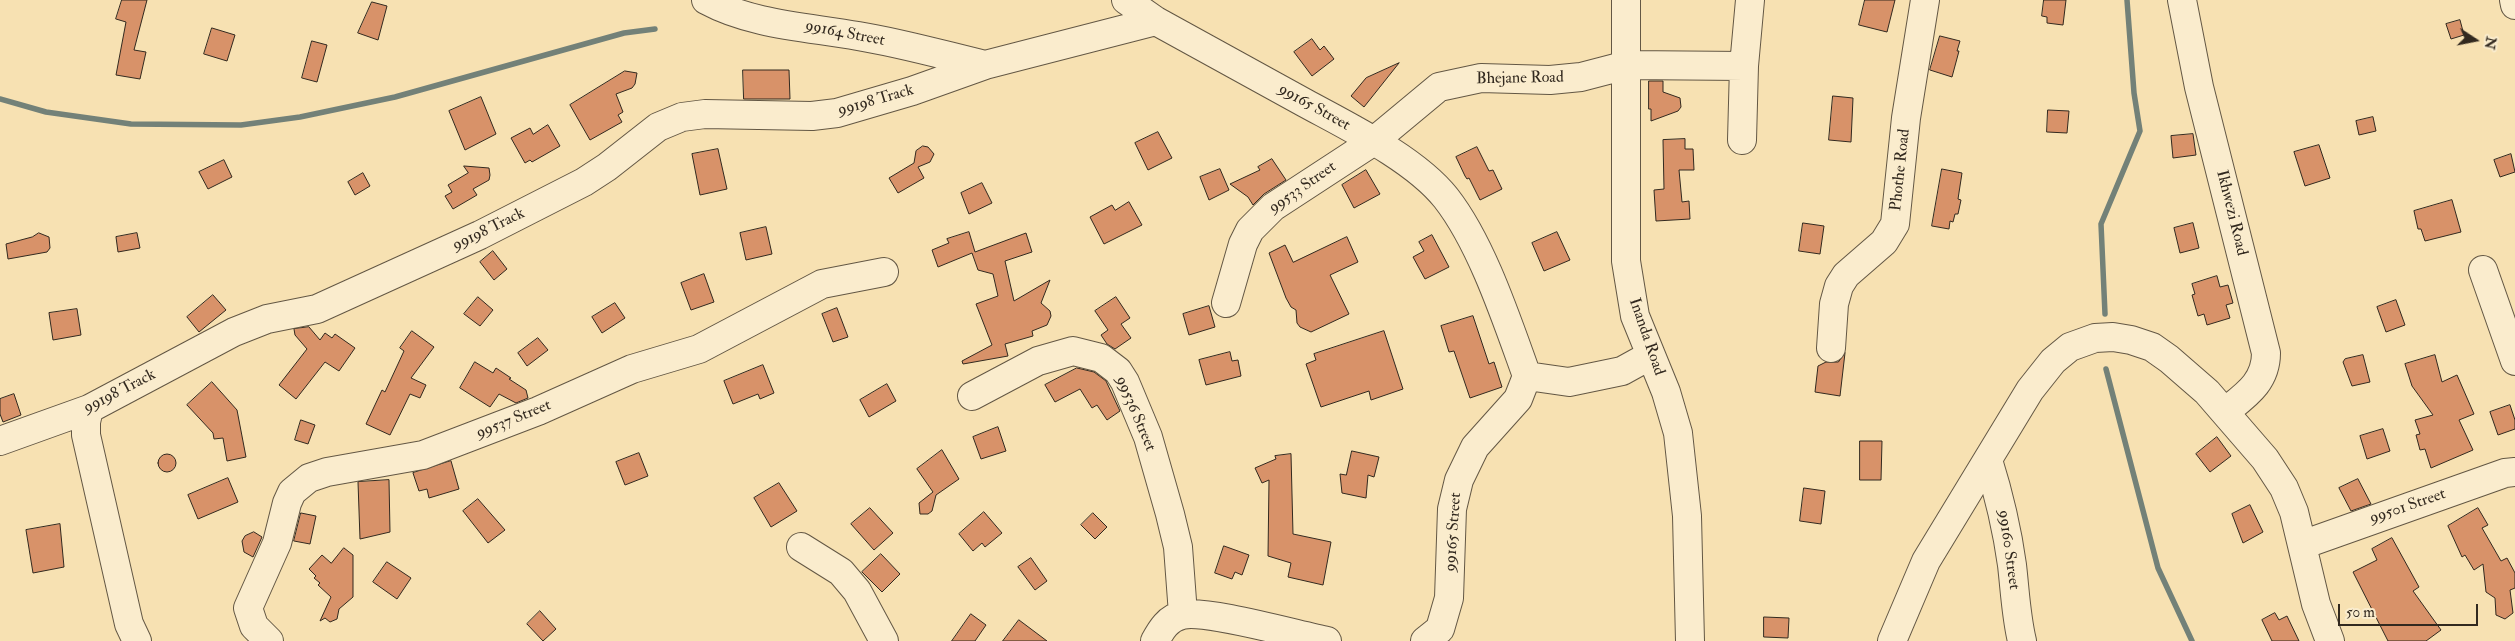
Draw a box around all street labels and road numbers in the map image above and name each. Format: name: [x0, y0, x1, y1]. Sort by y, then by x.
street label: 99164 Street: [804, 17, 886, 51]
street label: Bhejane Road: [1476, 69, 1564, 89]
street label: 99165 Street: [1275, 80, 1353, 136]
street label: 99198 Track: [836, 81, 916, 121]
street label: Phothe Road: [1887, 128, 1915, 212]
street label: 99533 Street: [1266, 158, 1340, 218]
street label: Ikhwezi Road: [2211, 168, 2251, 258]
street label: 99198 Track: [450, 204, 528, 256]
street label: Inanda Road: [1624, 296, 1668, 378]
street label: 99198 Track: [81, 366, 159, 418]
street label: 99536 Street: [1111, 374, 1159, 454]
street label: 99537 Street: [474, 396, 554, 444]
street label: 99501 Street: [2368, 485, 2448, 529]
street label: 99165 Street: [1442, 492, 1466, 572]
street label: 99160 Street: [1993, 509, 2023, 591]

